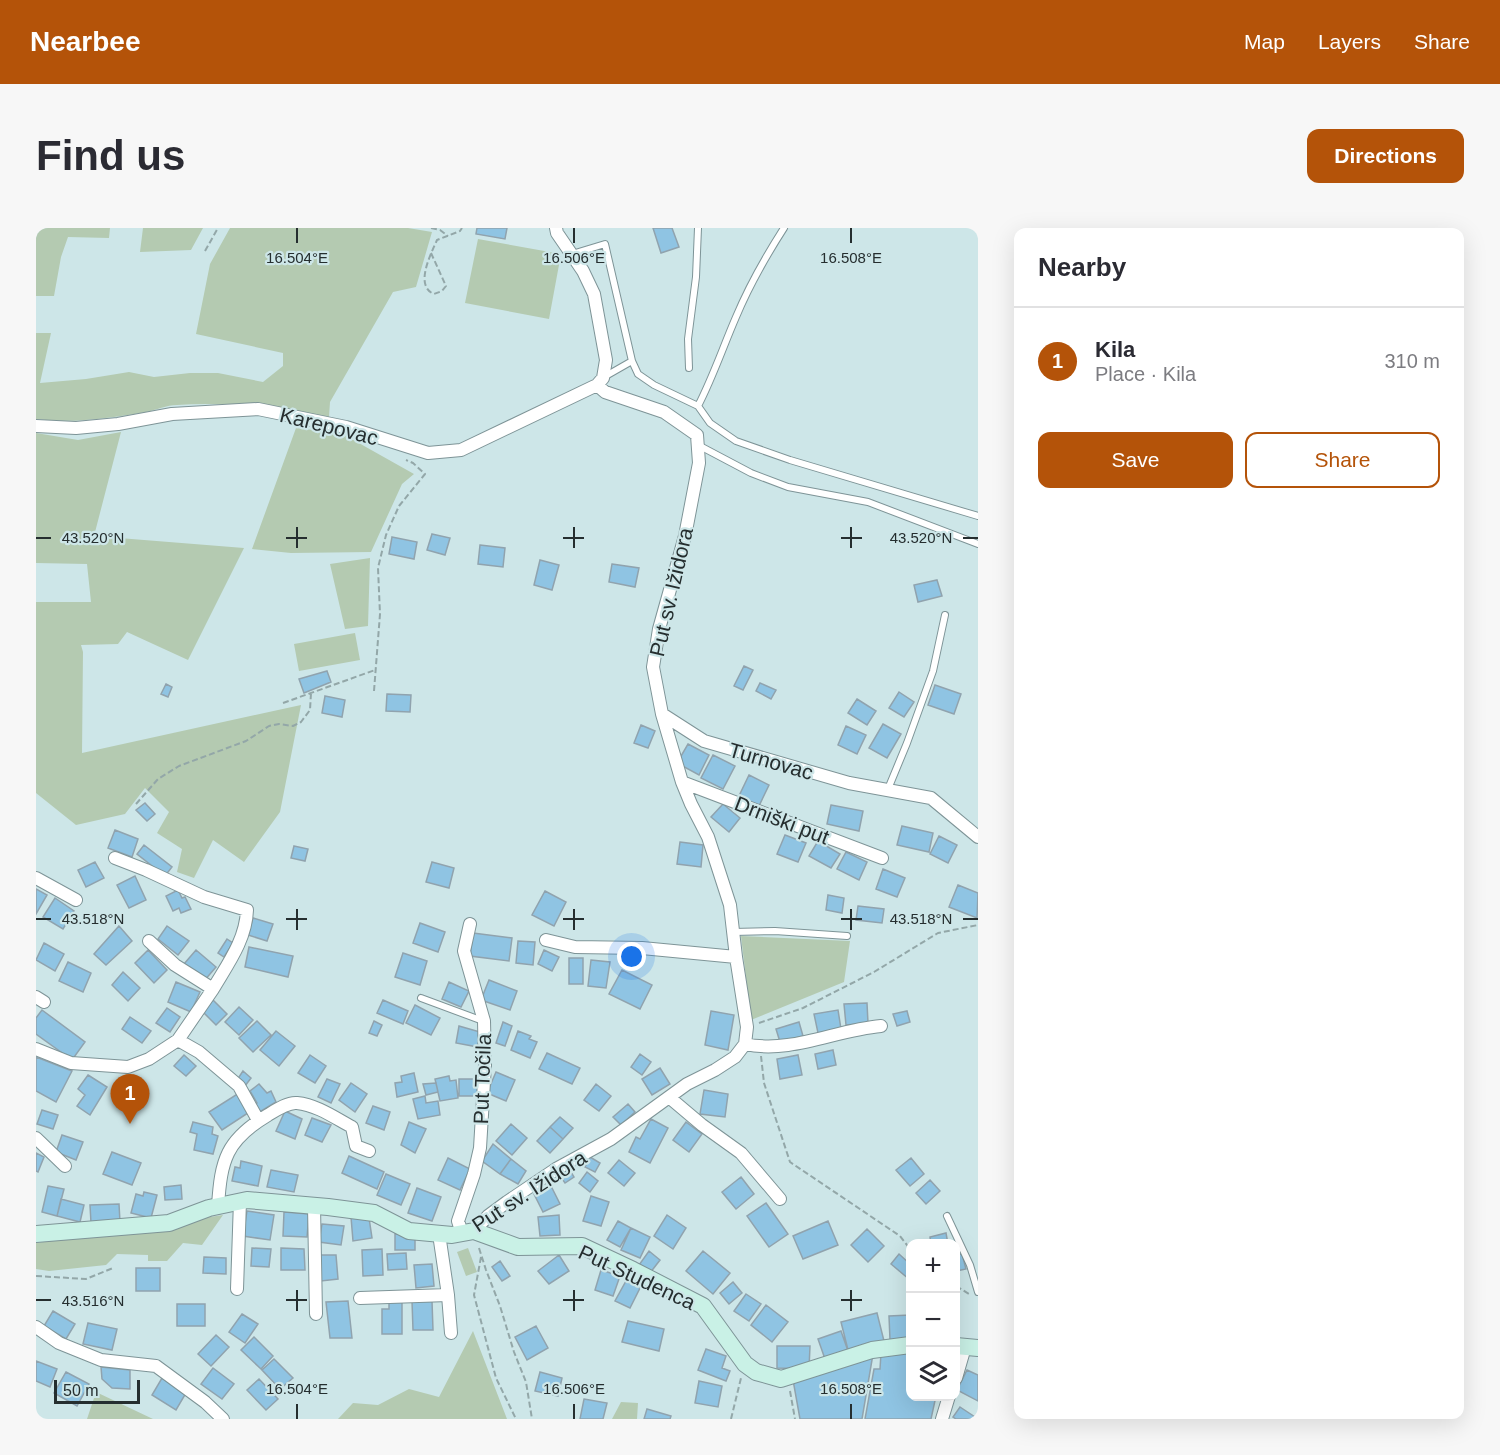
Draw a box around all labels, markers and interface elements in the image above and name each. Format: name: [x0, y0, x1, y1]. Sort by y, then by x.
text: Nearbee: [30, 26, 141, 57]
text: Map: [1244, 30, 1285, 53]
text: Layers: [1318, 30, 1381, 53]
text: Share: [1414, 30, 1470, 53]
button: Directions: [1307, 129, 1464, 183]
text: Find us: [36, 132, 185, 179]
text: 16.504°E: [266, 249, 328, 266]
text: 16.506°E: [543, 249, 605, 266]
text: 16.508°E: [820, 249, 882, 266]
text: Nearby: [1038, 252, 1126, 282]
text: Kila: [1095, 337, 1135, 362]
text: 1: [1052, 350, 1063, 372]
text: 310 m: [1384, 350, 1440, 372]
text: Place · Kila: [1095, 363, 1196, 385]
street label: Karepovac: [278, 403, 380, 449]
button: Save: [1038, 432, 1233, 488]
button: Share: [1245, 432, 1440, 488]
street label: Put sv. Ižidora: [645, 525, 697, 659]
text: 43.520°N: [62, 529, 124, 546]
text: 43.520°N: [890, 529, 952, 546]
street label: Turnovac: [726, 738, 816, 784]
street label: Drniški put: [732, 791, 833, 849]
text: 43.518°N: [62, 910, 124, 927]
text: 43.518°N: [890, 910, 952, 927]
your location: [617, 942, 646, 971]
street label: Put Točila: [469, 1033, 495, 1125]
pin: 1: [110, 1074, 149, 1124]
street label: Put sv. Ižidora: [468, 1145, 591, 1236]
map controls: [906, 1239, 960, 1401]
button: +: [906, 1239, 960, 1293]
street label: Put Studenca: [575, 1240, 699, 1314]
text: 43.516°N: [62, 1292, 124, 1309]
button: −: [906, 1293, 960, 1347]
button: layers: [906, 1347, 960, 1401]
scale bar: [54, 1377, 140, 1404]
text: 16.504°E: [266, 1380, 328, 1397]
text: 16.506°E: [543, 1380, 605, 1397]
text: 16.508°E: [820, 1380, 882, 1397]
text: 50 m: [63, 1382, 99, 1399]

